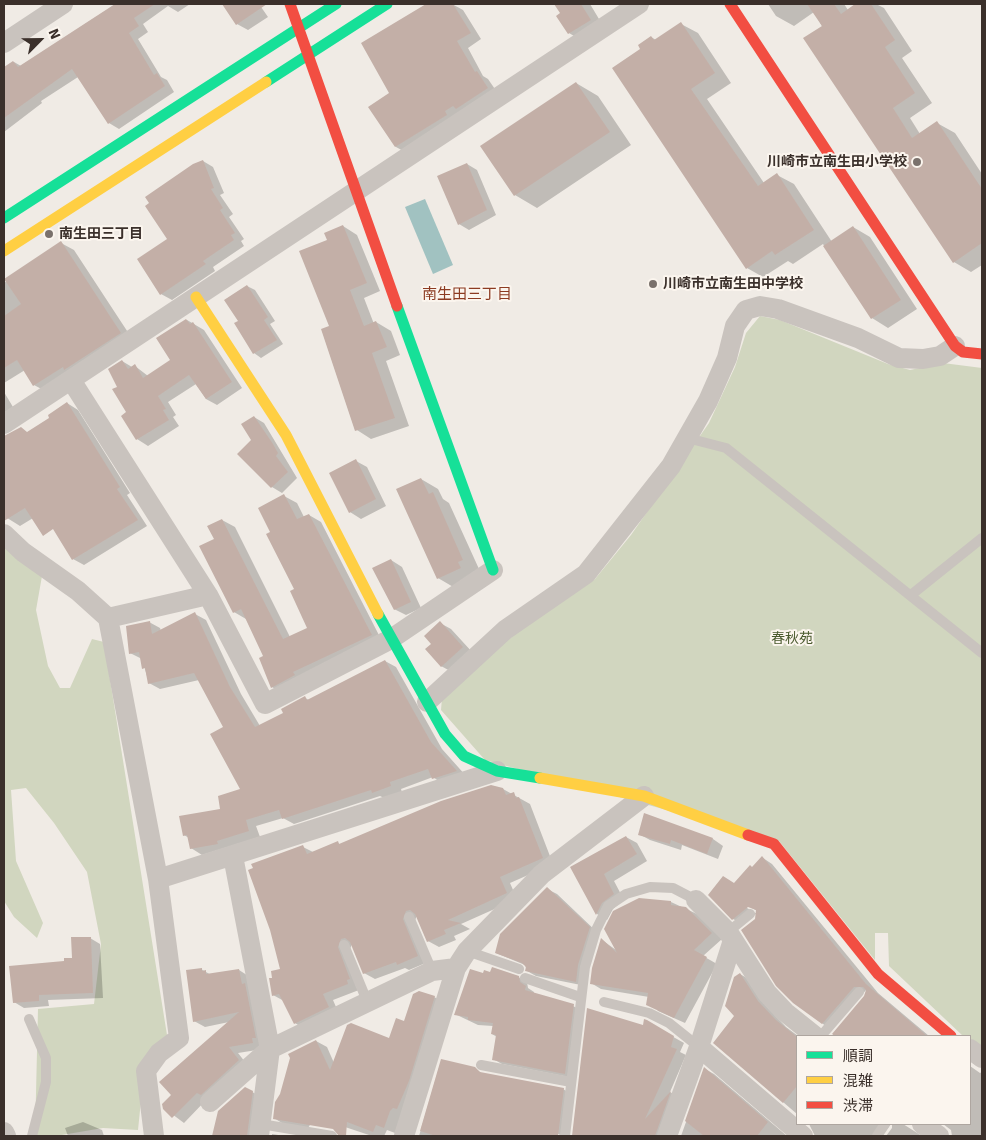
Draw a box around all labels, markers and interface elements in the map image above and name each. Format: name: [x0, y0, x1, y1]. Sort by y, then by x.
north arrow: [15, 15, 65, 65]
text: N: [45, 26, 64, 42]
place label: 川崎市立南生田小学校: [767, 154, 907, 170]
marker: 川崎市立南生田小学校: [911, 156, 923, 168]
place label: 南生田三丁目: [59, 226, 143, 242]
marker: 南生田三丁目: [43, 228, 55, 240]
place label: 川崎市立南生田中学校: [663, 276, 803, 292]
marker: 川崎市立南生田中学校: [647, 278, 659, 290]
district label: 南生田三丁目: [422, 286, 512, 304]
park label: 春秋苑: [771, 631, 813, 647]
legend: [796, 1035, 971, 1125]
text: 順調: [843, 1047, 873, 1065]
text: 混雑: [843, 1072, 873, 1090]
text: 渋滞: [843, 1097, 873, 1115]

